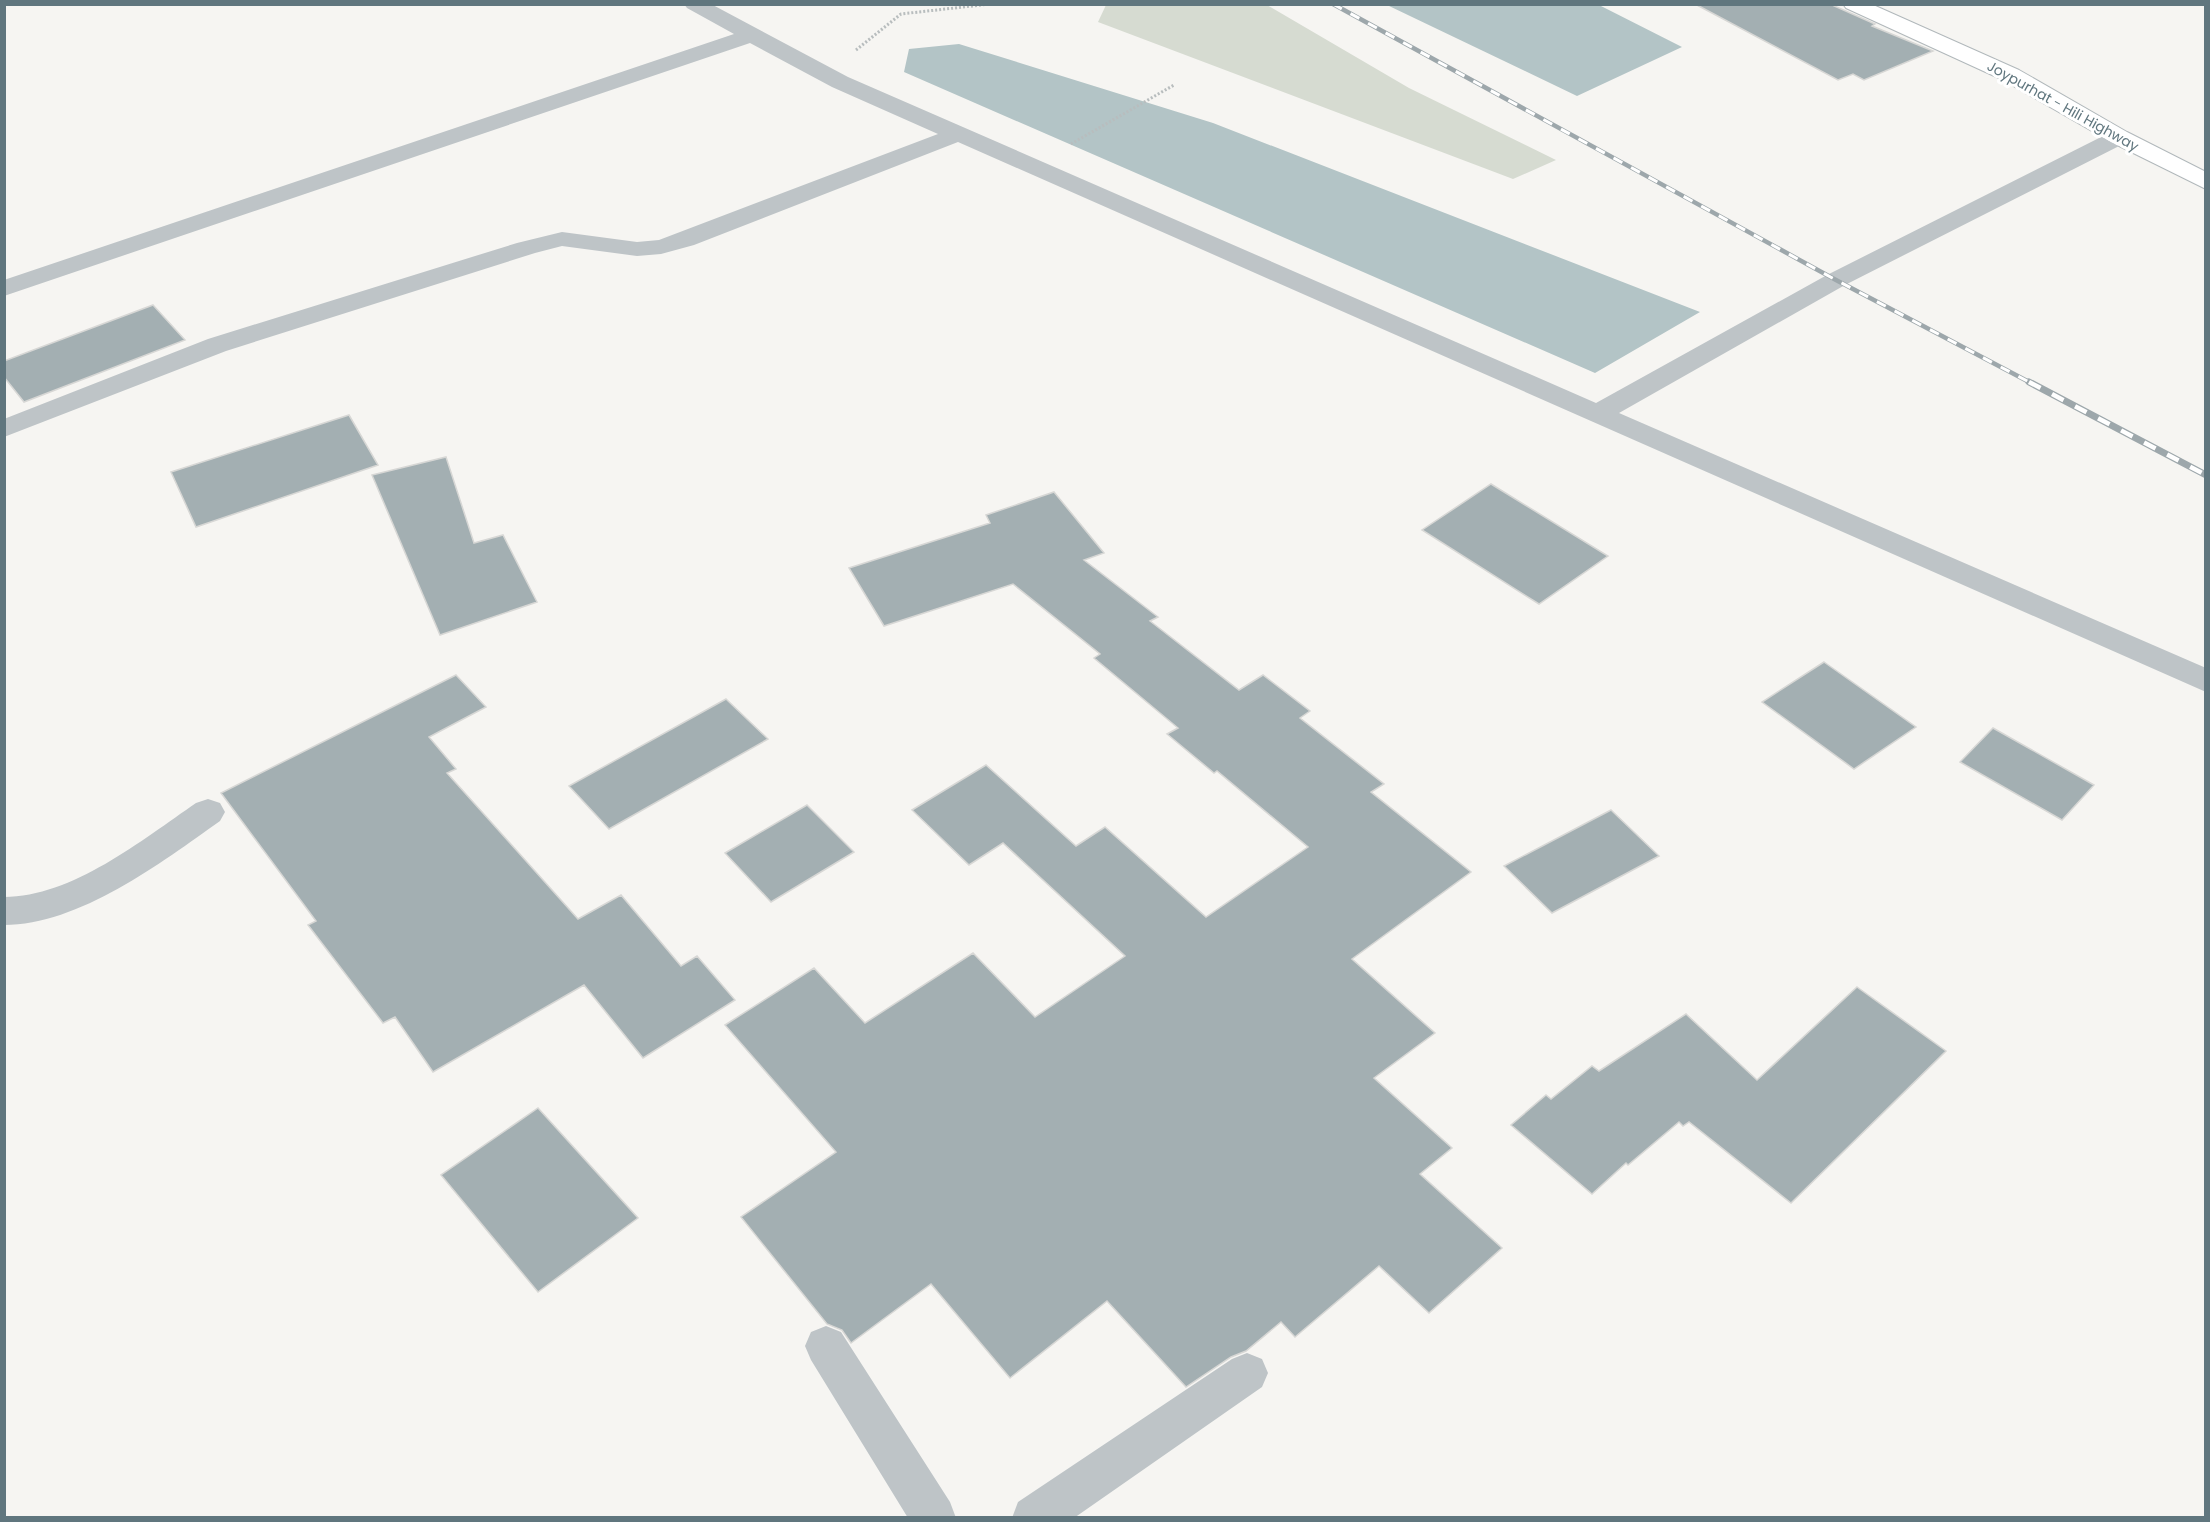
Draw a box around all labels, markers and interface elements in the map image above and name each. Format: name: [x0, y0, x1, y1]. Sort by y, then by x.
street label: Joypurhat - Hili Highway: [1983, 56, 2143, 156]

